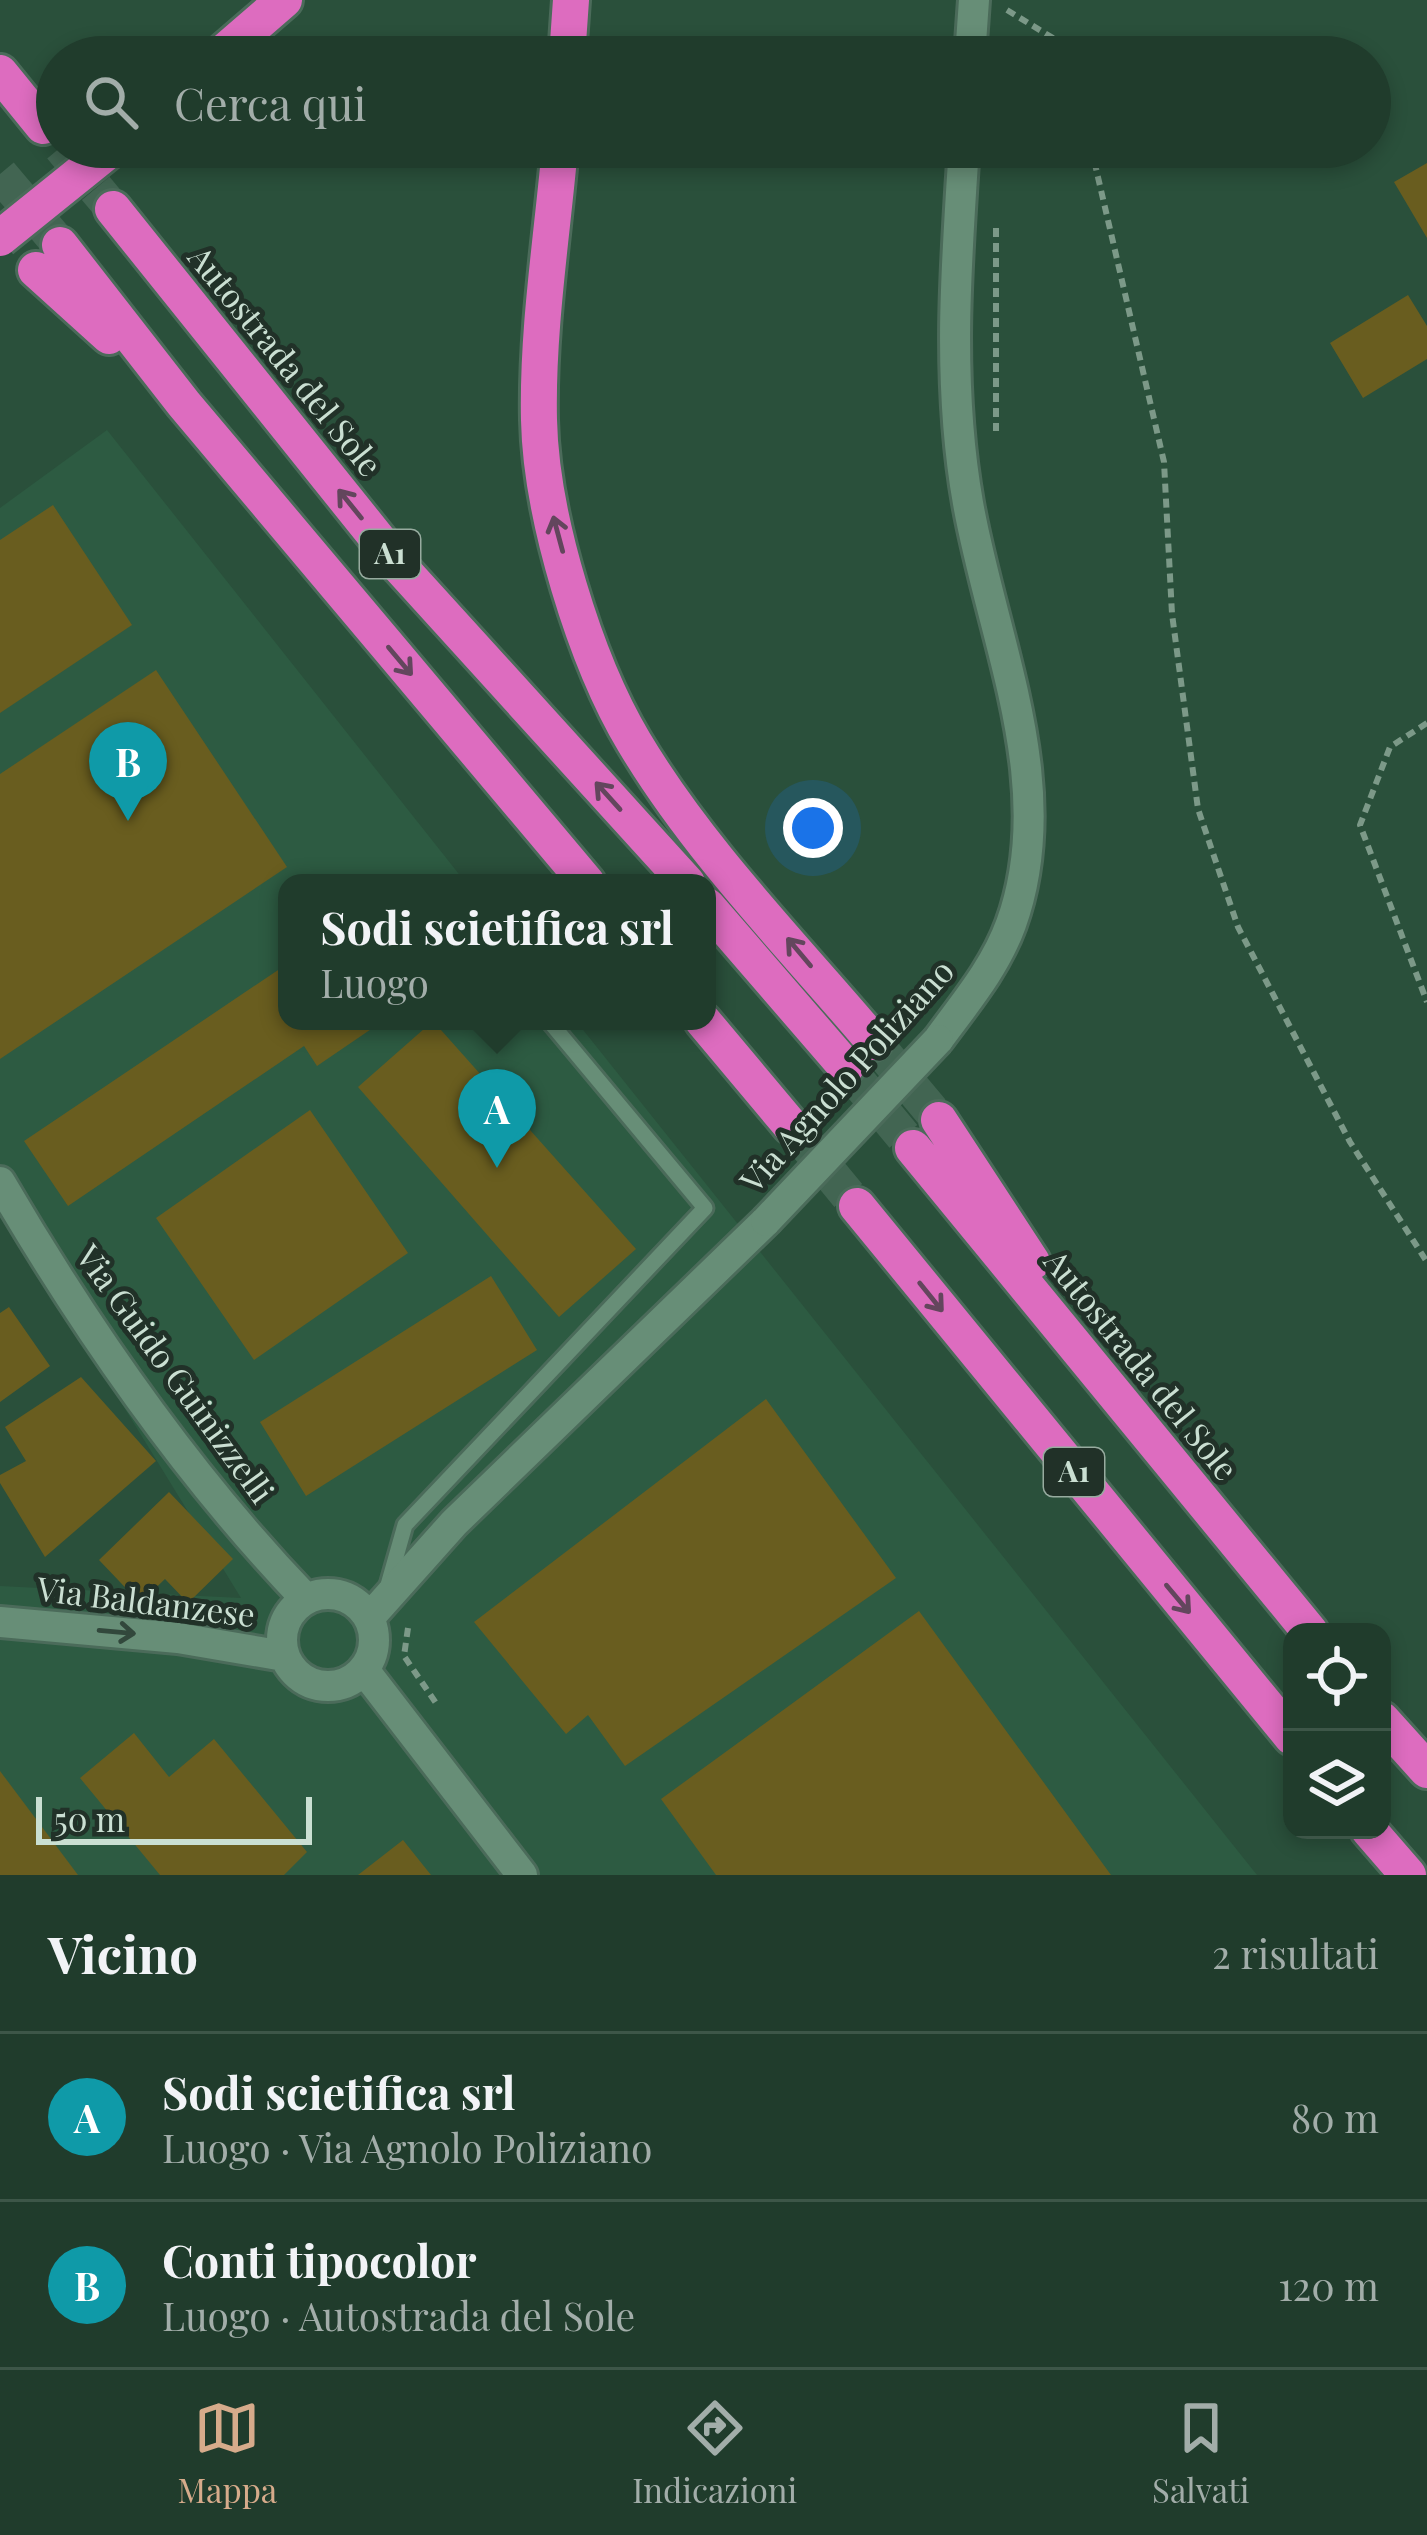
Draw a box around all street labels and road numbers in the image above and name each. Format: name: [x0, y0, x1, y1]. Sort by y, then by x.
street label: Autostrada del Sole: [179, 235, 393, 484]
road number: A1: [360, 530, 420, 578]
street label: Via Agnolo Poliziano: [728, 949, 962, 1201]
street label: Via Guido Guinizzelli: [67, 1234, 285, 1511]
street label: Autostrada del Sole: [1035, 1239, 1249, 1488]
road number: A1: [1044, 1448, 1104, 1496]
street label: Via Baldanzese: [34, 1565, 258, 1635]

